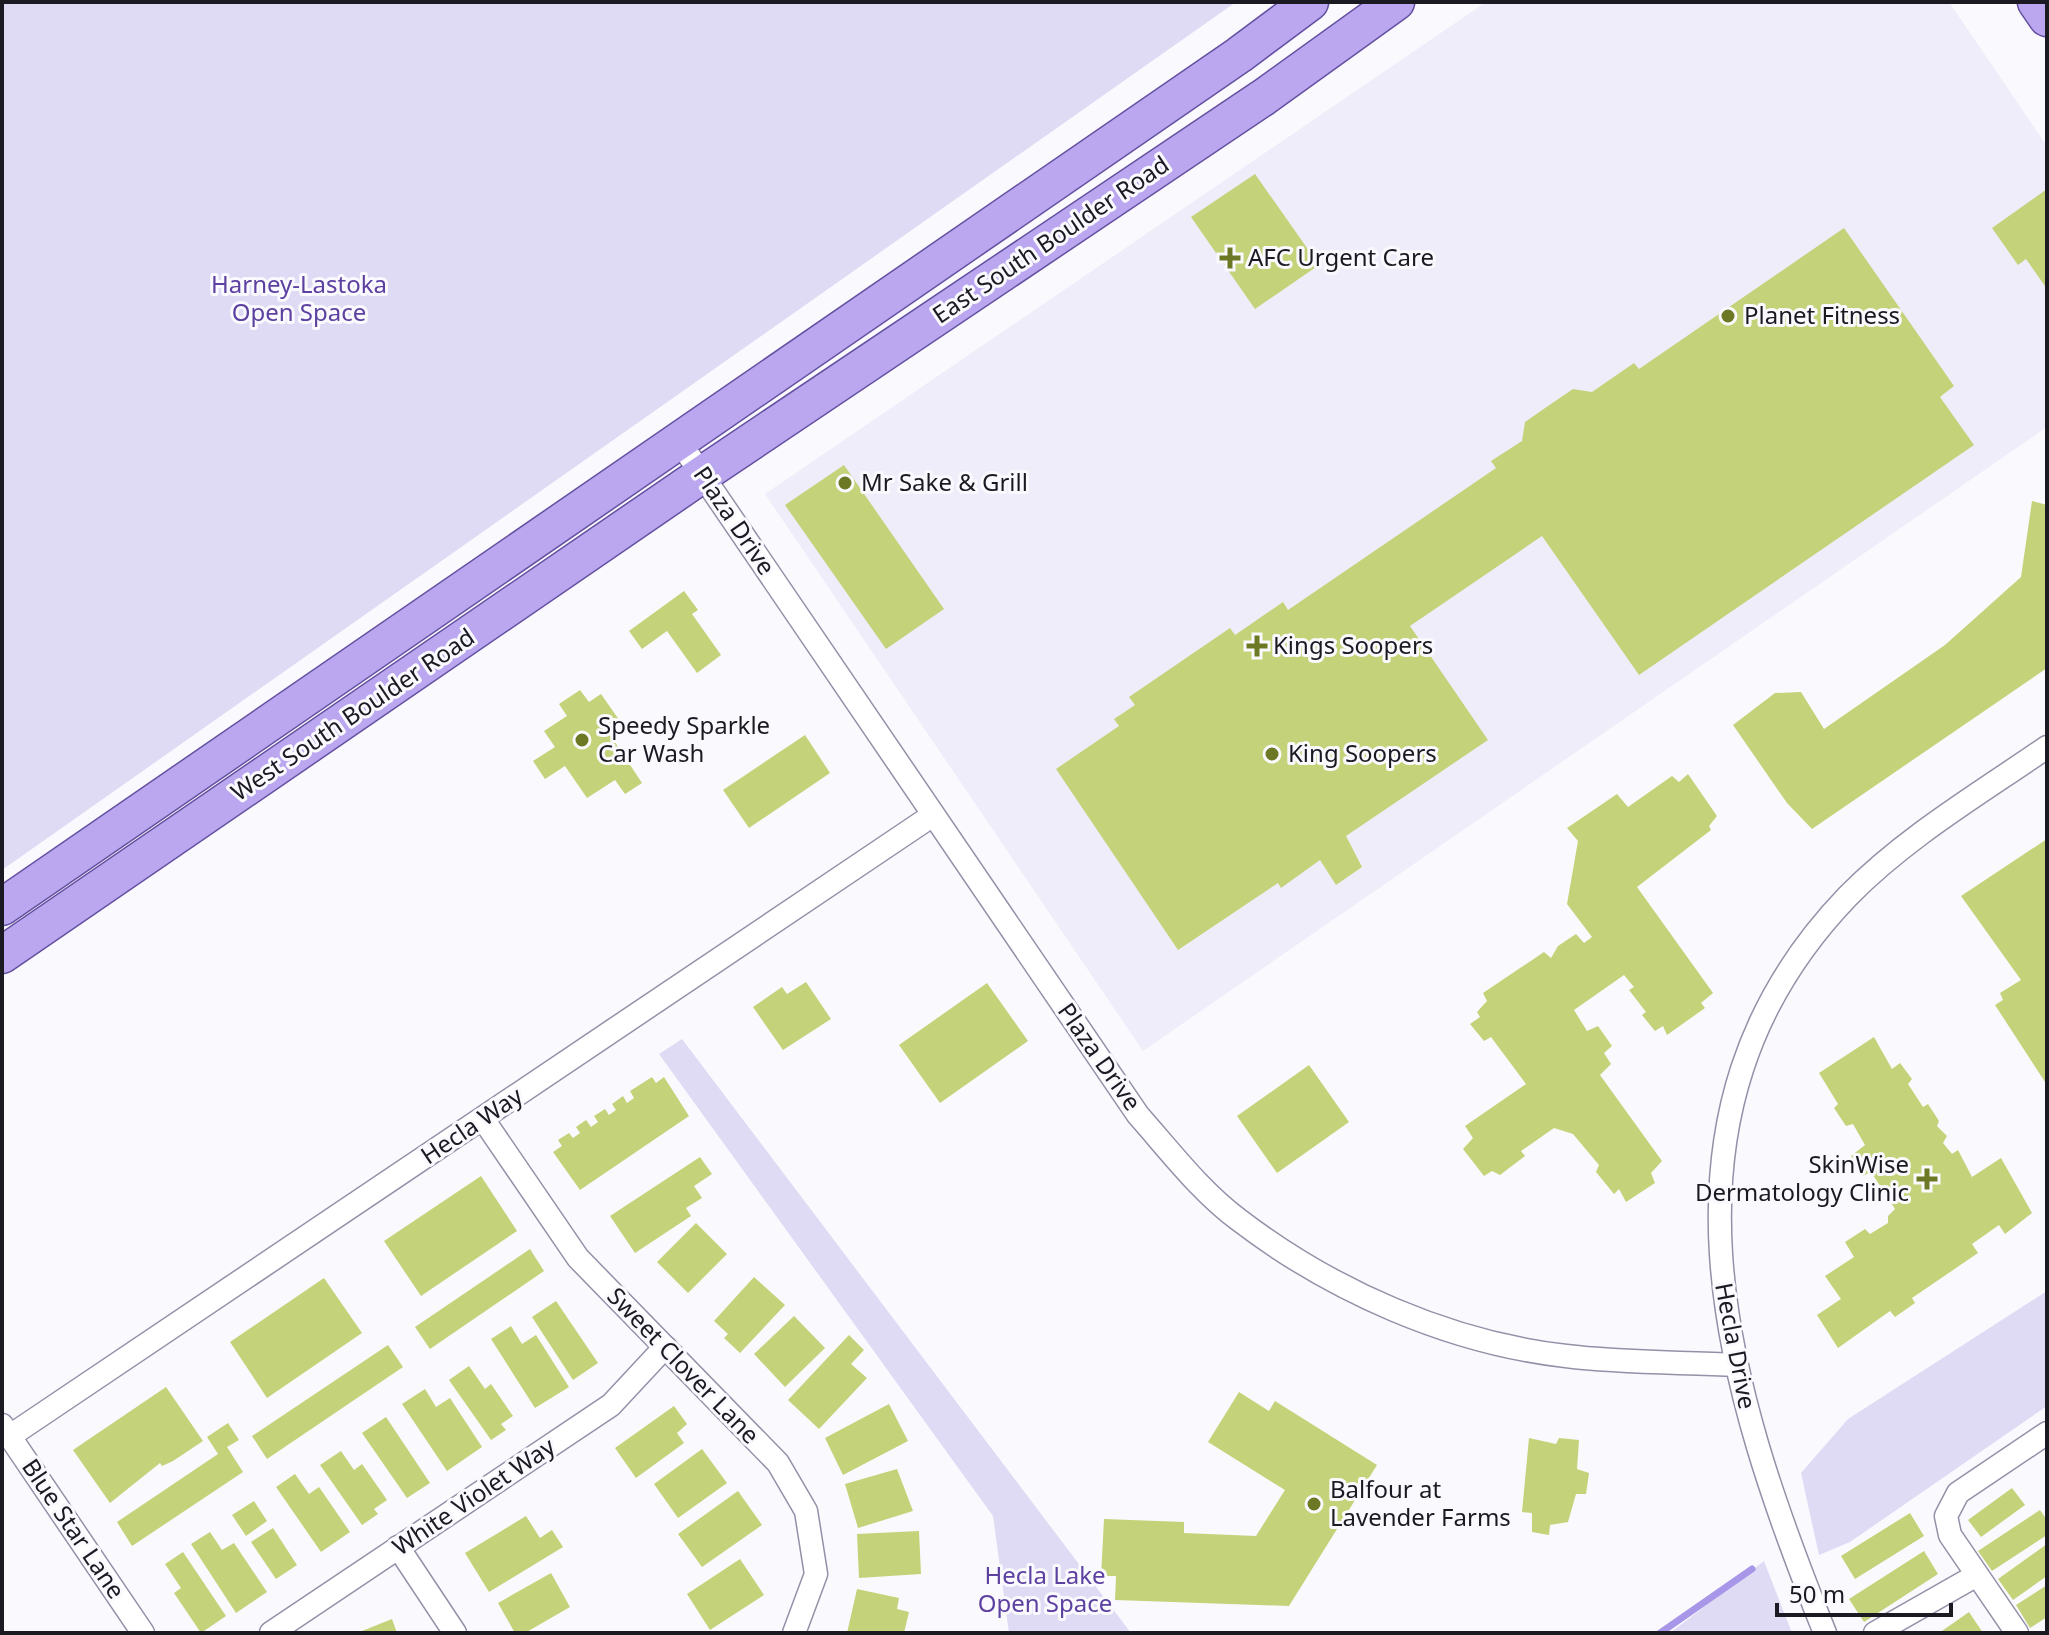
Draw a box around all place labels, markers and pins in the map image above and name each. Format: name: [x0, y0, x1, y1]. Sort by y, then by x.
place label: AFC Urgent Care: [1248, 240, 1434, 273]
marker: AFC Urgent Care: [1219, 247, 1241, 269]
place label: Planet Fitness: [1744, 298, 1900, 331]
marker: Planet Fitness: [1719, 307, 1737, 325]
place label: Mr Sake & Grill: [861, 465, 1028, 498]
marker: Mr Sake & Grill: [836, 474, 854, 492]
place label: Kings Soopers: [1273, 628, 1433, 661]
marker: Kings Soopers: [1248, 637, 1266, 655]
place label: Speedy Sparkle Car Wash: [598, 708, 770, 769]
marker: Speedy Sparkle Car Wash: [573, 731, 591, 749]
place label: King Soopers: [1288, 736, 1437, 769]
marker: King Soopers: [1263, 745, 1281, 763]
place label: SkinWise Dermatology Clinic: [1695, 1147, 1909, 1208]
marker: SkinWise Dermatology Clinic: [1916, 1168, 1938, 1190]
place label: Balfour at Lavender Farms: [1330, 1472, 1511, 1533]
marker: Balfour at Lavender Farms: [1305, 1495, 1323, 1513]

